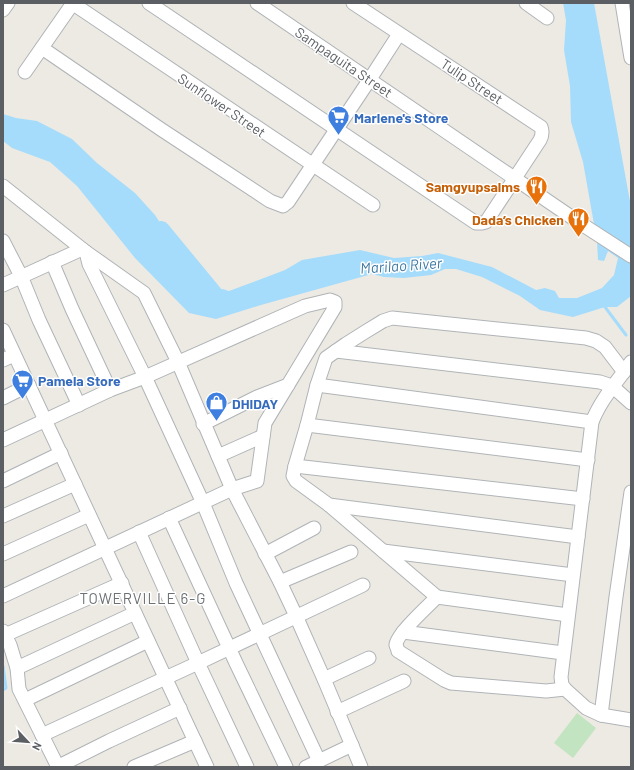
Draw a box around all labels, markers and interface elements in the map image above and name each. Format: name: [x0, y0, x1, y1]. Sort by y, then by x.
street label: Sampaguita Street: [292, 23, 396, 101]
street label: Tulip Street: [438, 55, 506, 107]
street label: Sunflower Street: [175, 69, 269, 141]
supermarket icon: Marlene's Store: [325, 104, 351, 137]
place label: Marlene's Store: [354, 109, 449, 126]
restaurant icon: Samgyupsalms: [523, 173, 549, 206]
place label: Samgyupsalms: [426, 178, 520, 195]
restaurant icon: Dada’s Chicken: [566, 206, 592, 239]
place label: Dada’s Chicken: [472, 211, 564, 228]
water label: Marilao River: [360, 253, 443, 277]
supermarket icon: Pamela Store: [9, 367, 35, 400]
place label: Pamela Store: [38, 372, 121, 389]
shop icon: DHIDAY: [203, 390, 229, 423]
place label: DHIDAY: [232, 395, 278, 412]
district label: TOWERVILLE 6-G: [80, 589, 206, 607]
north arrow: [8, 722, 48, 762]
text: N: [30, 740, 45, 753]

